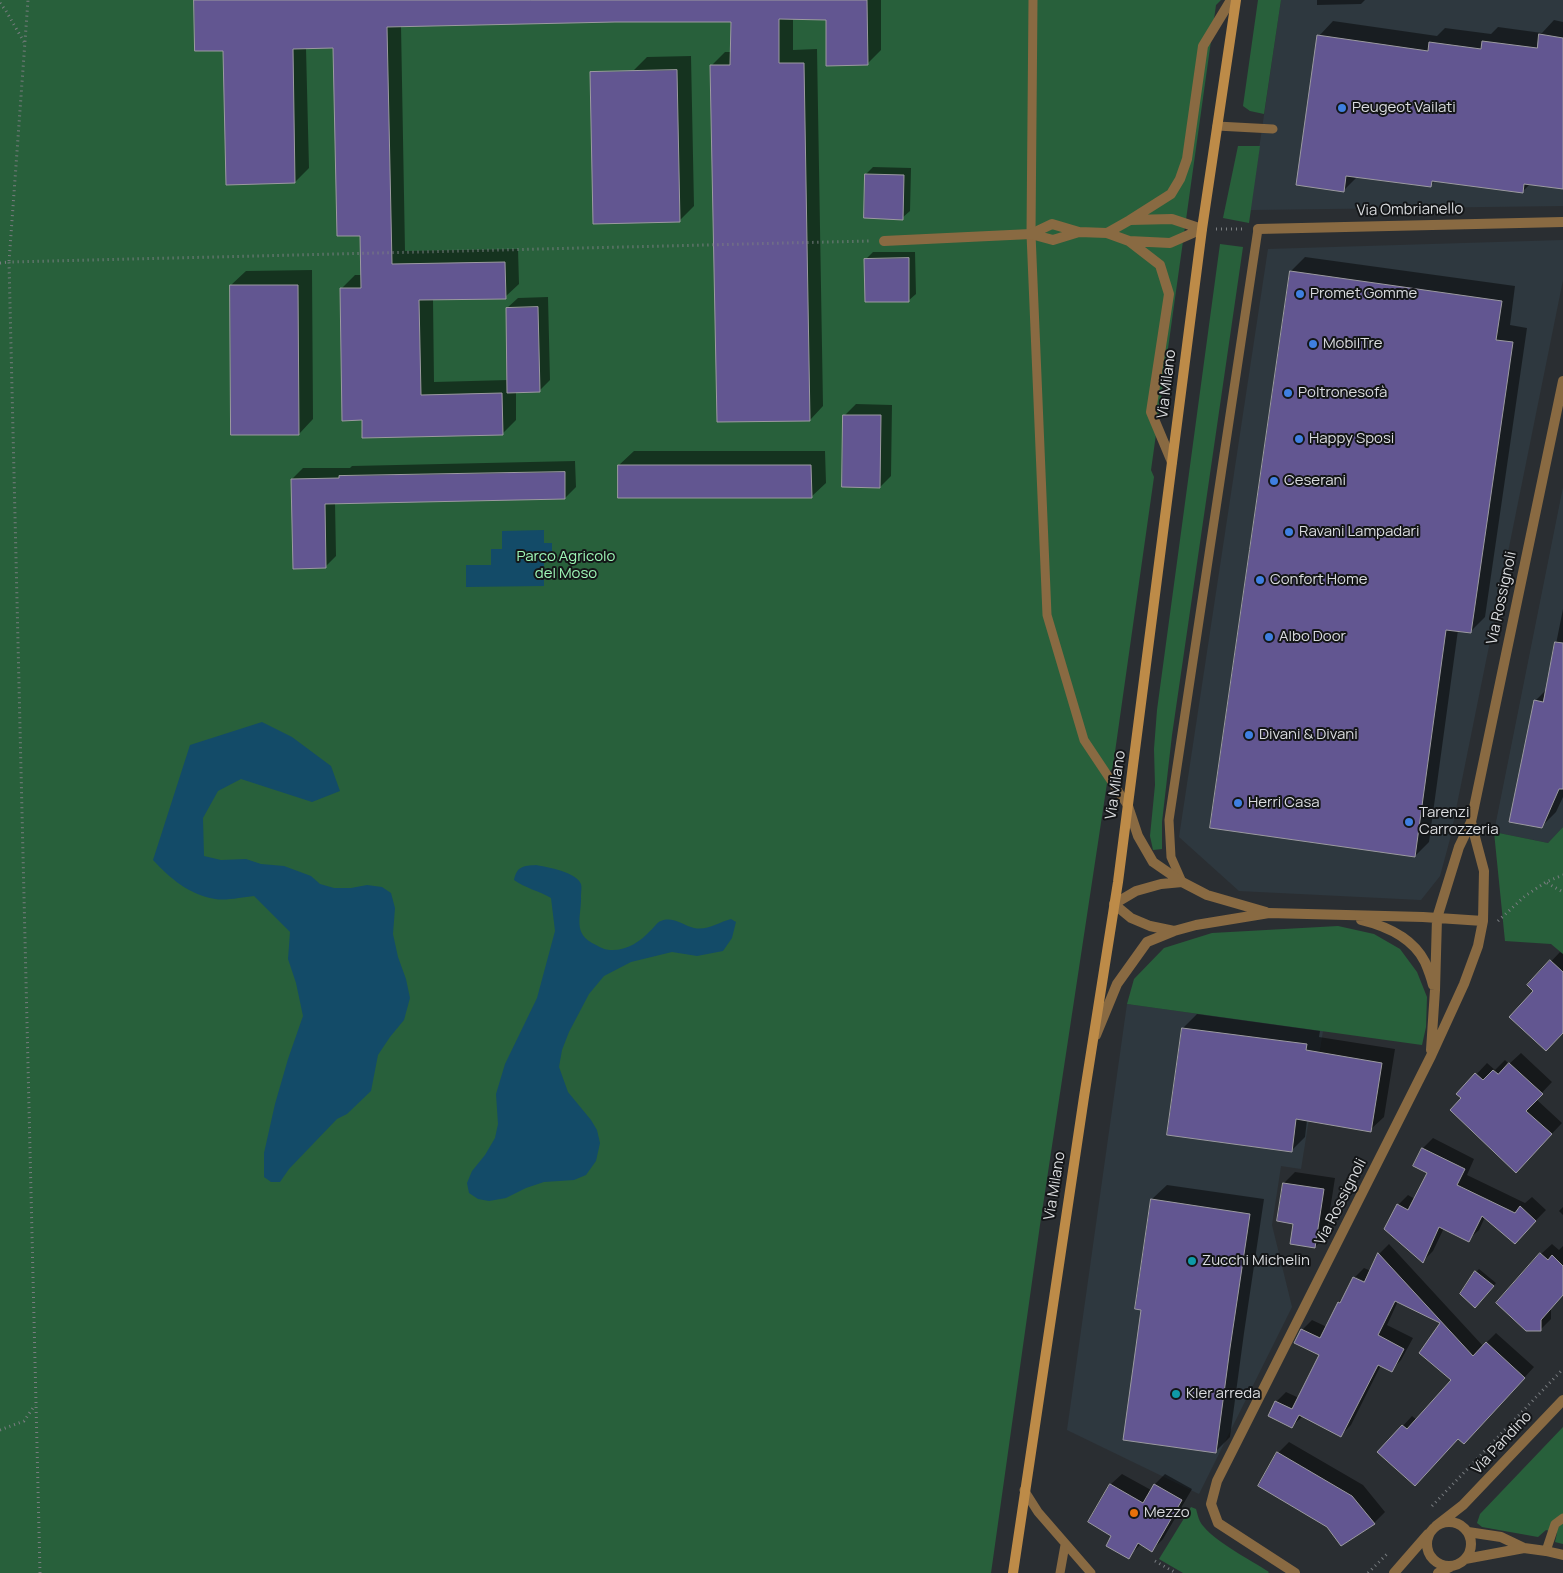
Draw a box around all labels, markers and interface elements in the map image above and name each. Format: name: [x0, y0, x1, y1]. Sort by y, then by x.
place label: Peugeot Vailati: [1352, 99, 1456, 117]
marker: Peugeot Vailati: [1336, 102, 1348, 114]
street label: Via Ombrianello: [1356, 200, 1464, 220]
place label: Promet Gomme: [1310, 285, 1417, 303]
marker: Promet Gomme: [1294, 288, 1306, 300]
place label: MobilTre: [1323, 335, 1383, 353]
marker: MobilTre: [1307, 338, 1319, 350]
street label: Via Milano: [1154, 349, 1180, 419]
place label: Poltronesofà: [1298, 384, 1387, 402]
marker: Poltronesofà: [1282, 387, 1294, 399]
place label: Happy Sposi: [1309, 430, 1394, 448]
marker: Happy Sposi: [1293, 433, 1305, 445]
place label: Ceserani: [1284, 472, 1346, 490]
marker: Ceserani: [1268, 475, 1280, 487]
place label: Ravani Lampadari: [1299, 523, 1419, 541]
marker: Ravani Lampadari: [1283, 526, 1295, 538]
park label: Parco Agricolo del Moso: [517, 548, 615, 583]
street label: Via Rossignoli: [1483, 550, 1521, 646]
place label: Confort Home: [1270, 571, 1367, 589]
marker: Confort Home: [1254, 574, 1266, 586]
place label: Albo Door: [1279, 628, 1346, 646]
marker: Albo Door: [1263, 631, 1275, 643]
place label: Divani & Divani: [1259, 726, 1358, 744]
marker: Divani & Divani: [1243, 729, 1255, 741]
street label: Via Milano: [1102, 749, 1130, 821]
place label: Herri Casa: [1248, 794, 1320, 812]
marker: Herri Casa: [1232, 797, 1244, 809]
place label: Tarenzi Carrozzeria: [1419, 804, 1499, 839]
marker: Tarenzi Carrozzeria: [1403, 816, 1415, 828]
street label: Via Milano: [1041, 1150, 1069, 1222]
street label: Via Rossignoli: [1311, 1156, 1371, 1248]
place label: Zucchi Michelin: [1202, 1252, 1310, 1270]
marker: Zucchi Michelin: [1186, 1255, 1198, 1267]
place label: Kler arreda: [1186, 1385, 1261, 1403]
marker: Kler arreda: [1170, 1388, 1182, 1400]
street label: Via Pandino: [1468, 1408, 1536, 1478]
place label: Mezzo: [1144, 1504, 1190, 1522]
marker: Mezzo: [1128, 1507, 1140, 1519]

